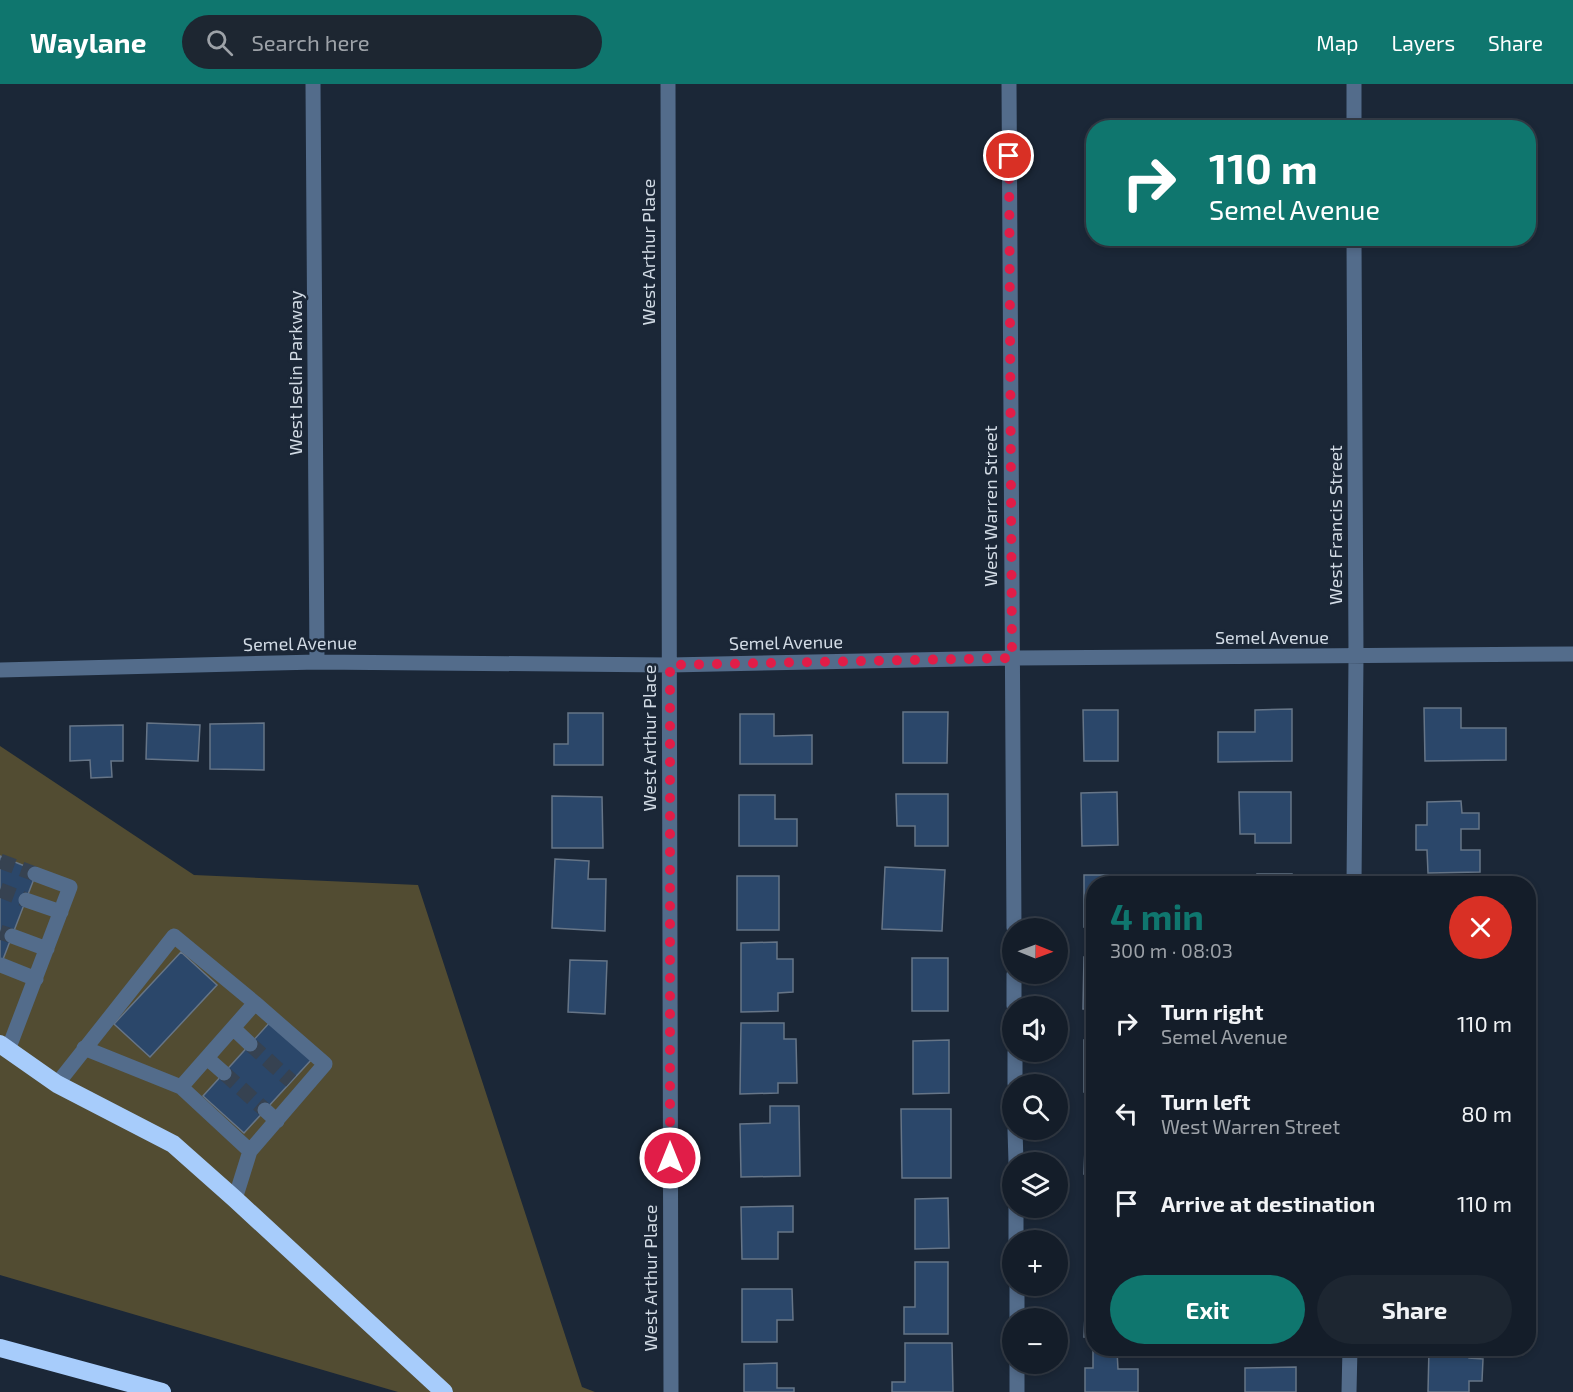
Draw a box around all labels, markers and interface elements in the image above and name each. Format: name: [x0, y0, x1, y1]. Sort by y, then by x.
search box: [182, 15, 602, 69]
text: Waylane: [30, 25, 146, 59]
icon: search: [203, 26, 236, 59]
text: Search here: [251, 29, 370, 55]
text: Map: [1316, 30, 1358, 55]
text: Layers: [1391, 30, 1455, 55]
text: Share: [1488, 30, 1543, 55]
pin: [983, 130, 1034, 181]
icon: arrive: [992, 139, 1025, 172]
text: 110 m: [1209, 142, 1318, 192]
icon: right: [1110, 144, 1188, 222]
street label: West Arthur Place: [637, 178, 659, 326]
text: Semel Avenue: [1209, 193, 1380, 225]
street label: West Iselin Parkway: [284, 290, 306, 456]
street label: West Warren Street: [979, 425, 1001, 587]
street label: West Francis Street: [1324, 445, 1346, 605]
street label: Semel Avenue: [1215, 626, 1329, 648]
street label: Semel Avenue: [729, 630, 843, 654]
street label: Semel Avenue: [243, 631, 357, 655]
street label: West Arthur Place: [638, 664, 660, 812]
text: 4 min: [1110, 894, 1204, 937]
button: close: [1449, 896, 1512, 959]
north arrow: [1002, 918, 1068, 984]
map controls: [1002, 918, 1068, 1374]
text: 300 m · 08:03: [1110, 938, 1233, 962]
button: sound: [1002, 996, 1068, 1062]
text: Turn right: [1161, 998, 1263, 1024]
icon: right: [1110, 1007, 1143, 1040]
text: 110 m: [1457, 1010, 1512, 1036]
text: Semel Avenue: [1161, 1024, 1288, 1048]
button: search: [1002, 1074, 1068, 1140]
text: Turn left: [1161, 1088, 1250, 1114]
icon: left: [1110, 1097, 1143, 1130]
text: 80 m: [1461, 1100, 1512, 1126]
text: West Warren Street: [1161, 1114, 1340, 1138]
position arrow: [638, 1126, 702, 1190]
button: layers: [1002, 1152, 1068, 1218]
icon: arrive: [1110, 1187, 1143, 1220]
text: Arrive at destination: [1161, 1190, 1375, 1216]
text: 110 m: [1457, 1190, 1512, 1216]
street label: West Arthur Place: [639, 1204, 661, 1352]
button: +: [1002, 1230, 1068, 1296]
button: Exit: [1110, 1275, 1305, 1344]
button: Share: [1317, 1275, 1512, 1344]
button: −: [1002, 1308, 1068, 1374]

